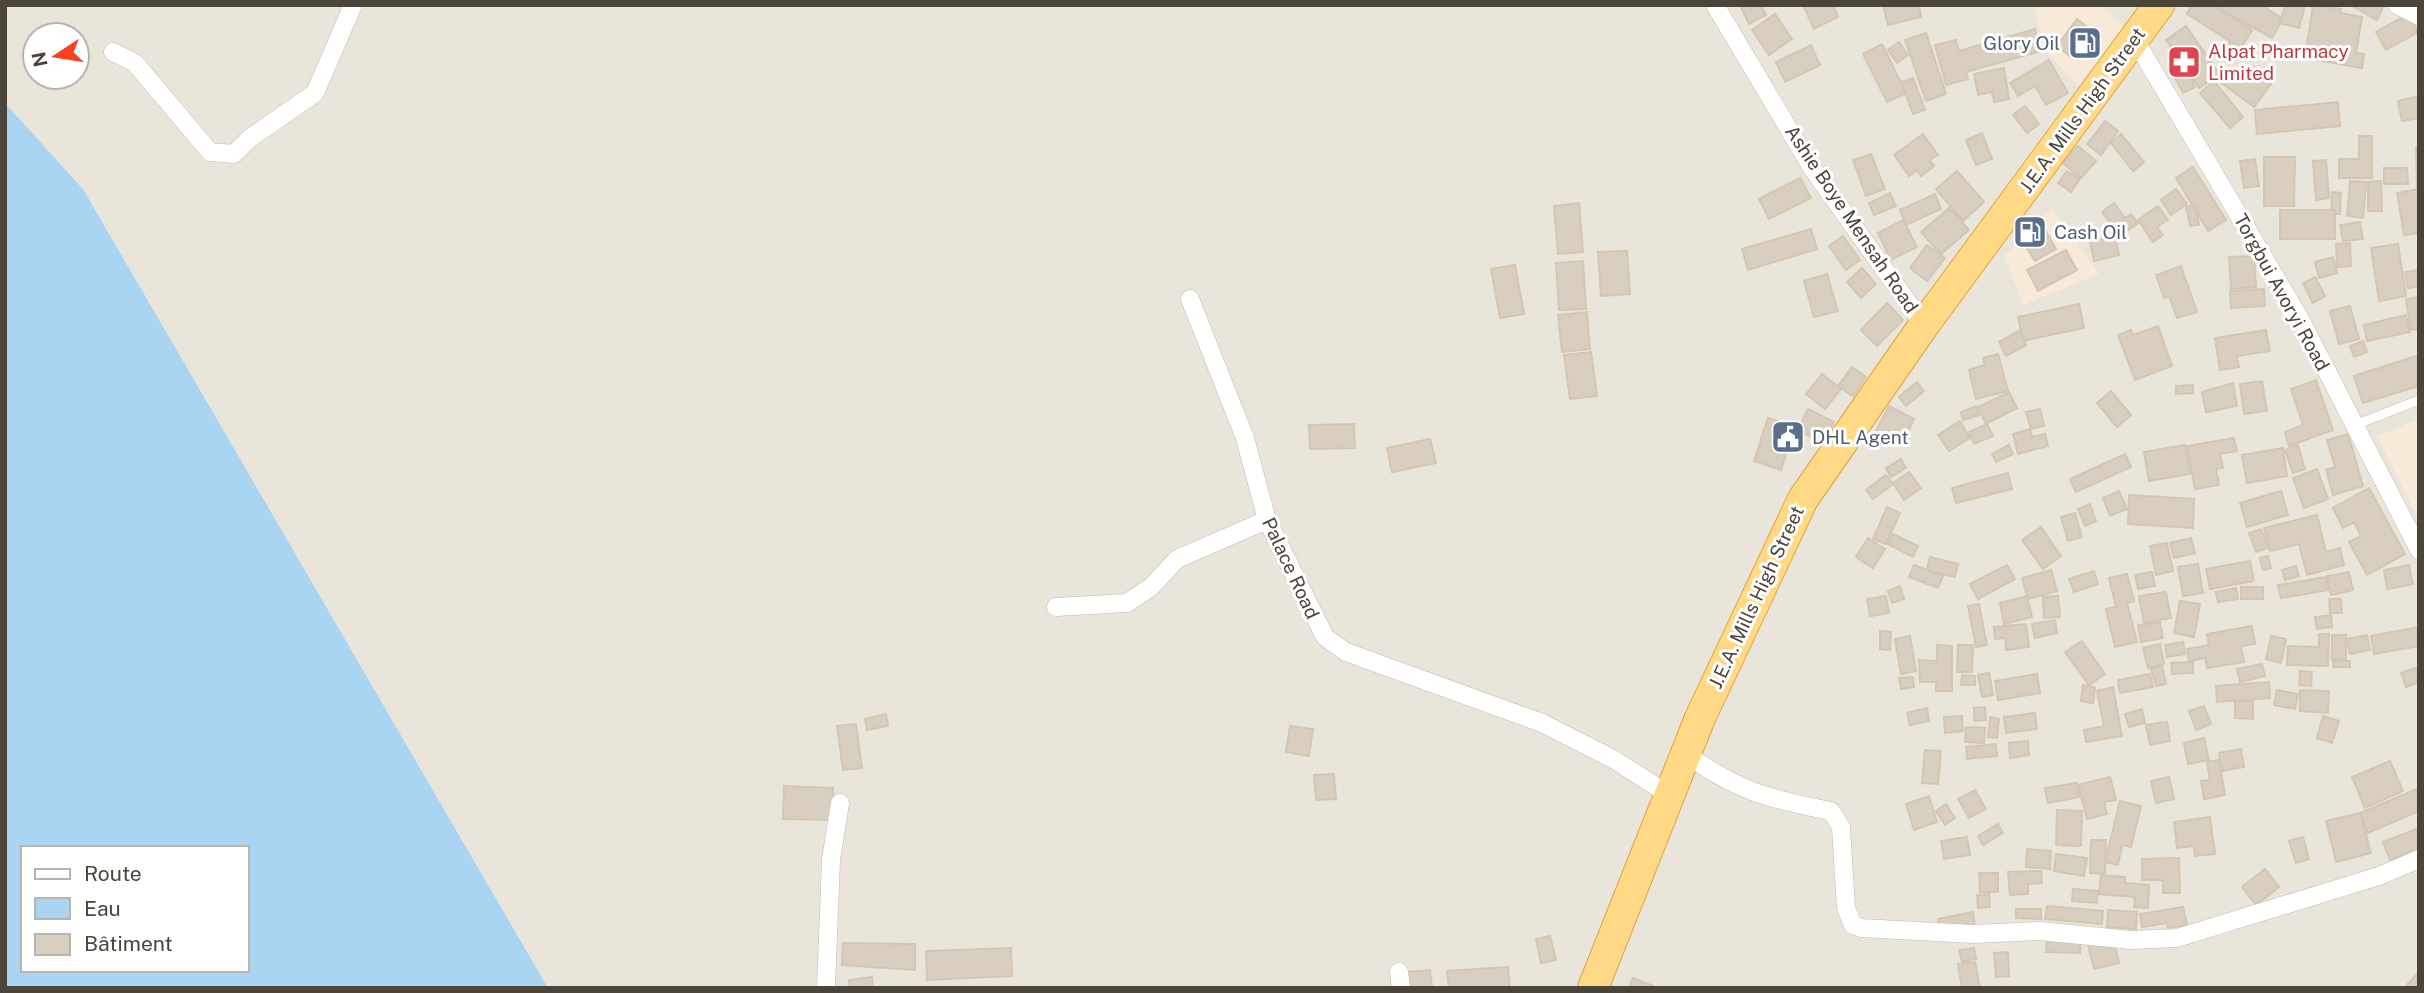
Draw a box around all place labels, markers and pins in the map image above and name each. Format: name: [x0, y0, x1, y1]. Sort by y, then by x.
fuel station icon: Glory Oil: [2066, 24, 2104, 62]
place label: Glory Oil: [1983, 32, 2060, 54]
place label: Alpat Pharmacy Limited: [2208, 40, 2349, 84]
pharmacy icon: Alpat Pharmacy Limited: [2165, 43, 2203, 81]
fuel station icon: Cash Oil: [2011, 213, 2049, 251]
place label: Cash Oil: [2054, 221, 2127, 243]
public building icon: DHL Agent: [1769, 418, 1807, 456]
place label: DHL Agent: [1812, 426, 1909, 448]

